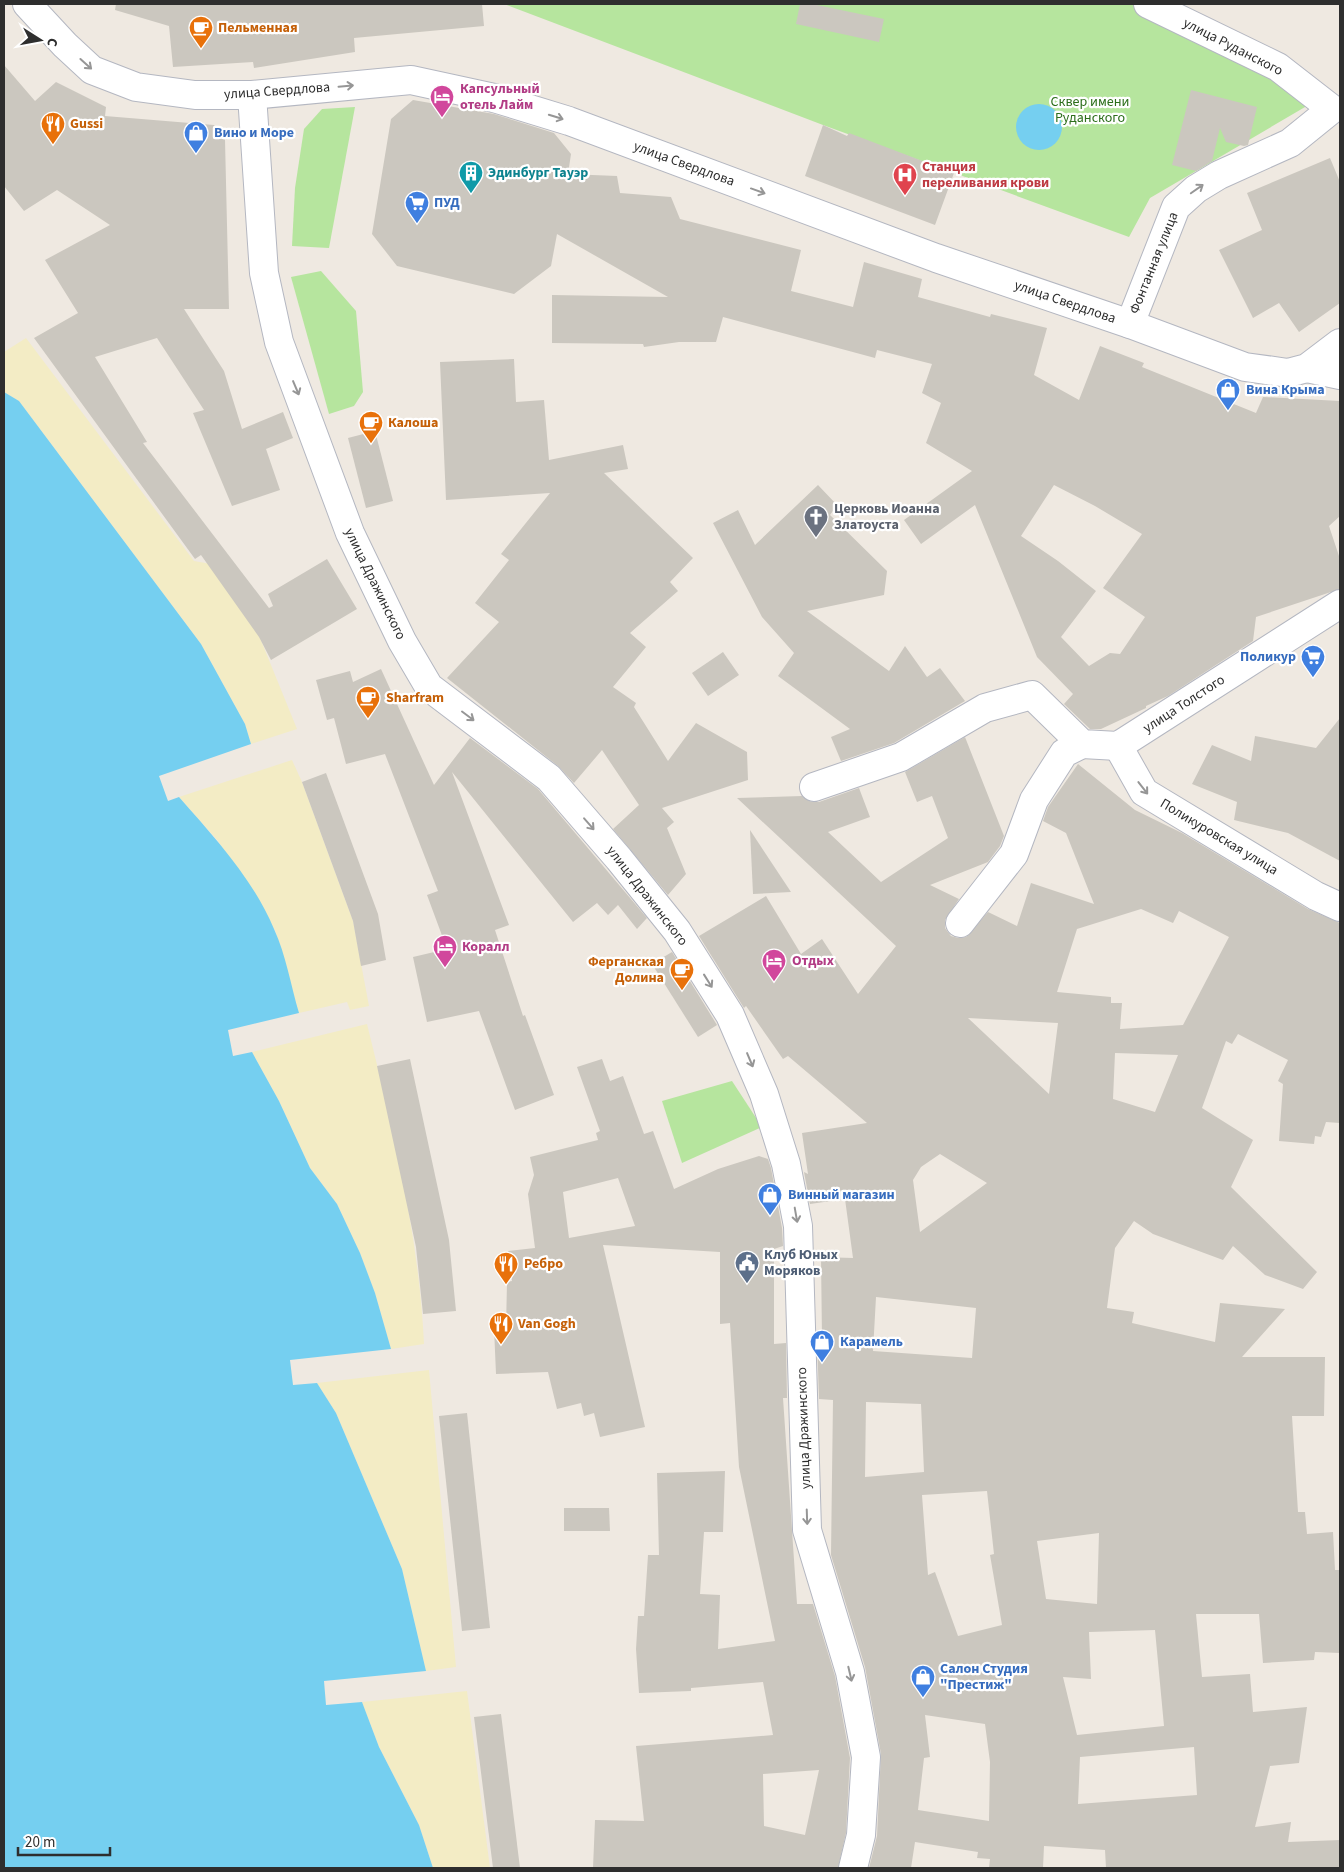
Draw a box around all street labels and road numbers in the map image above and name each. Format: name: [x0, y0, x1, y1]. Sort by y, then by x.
street label: улица Руданского: [1180, 13, 1286, 81]
street label: улица Свердлова: [223, 77, 331, 105]
street label: улица Свердлова: [631, 136, 737, 192]
street label: Фонтанная улица: [1124, 209, 1184, 317]
street label: улица Свердлова: [1012, 275, 1118, 329]
street label: улица Дражинского: [339, 525, 411, 643]
street label: улица Толстого: [1139, 670, 1229, 738]
street label: Поликуровская улица: [1156, 794, 1282, 880]
street label: улица Дражинского: [602, 842, 692, 950]
street label: улица Дражинского: [792, 1367, 816, 1489]

